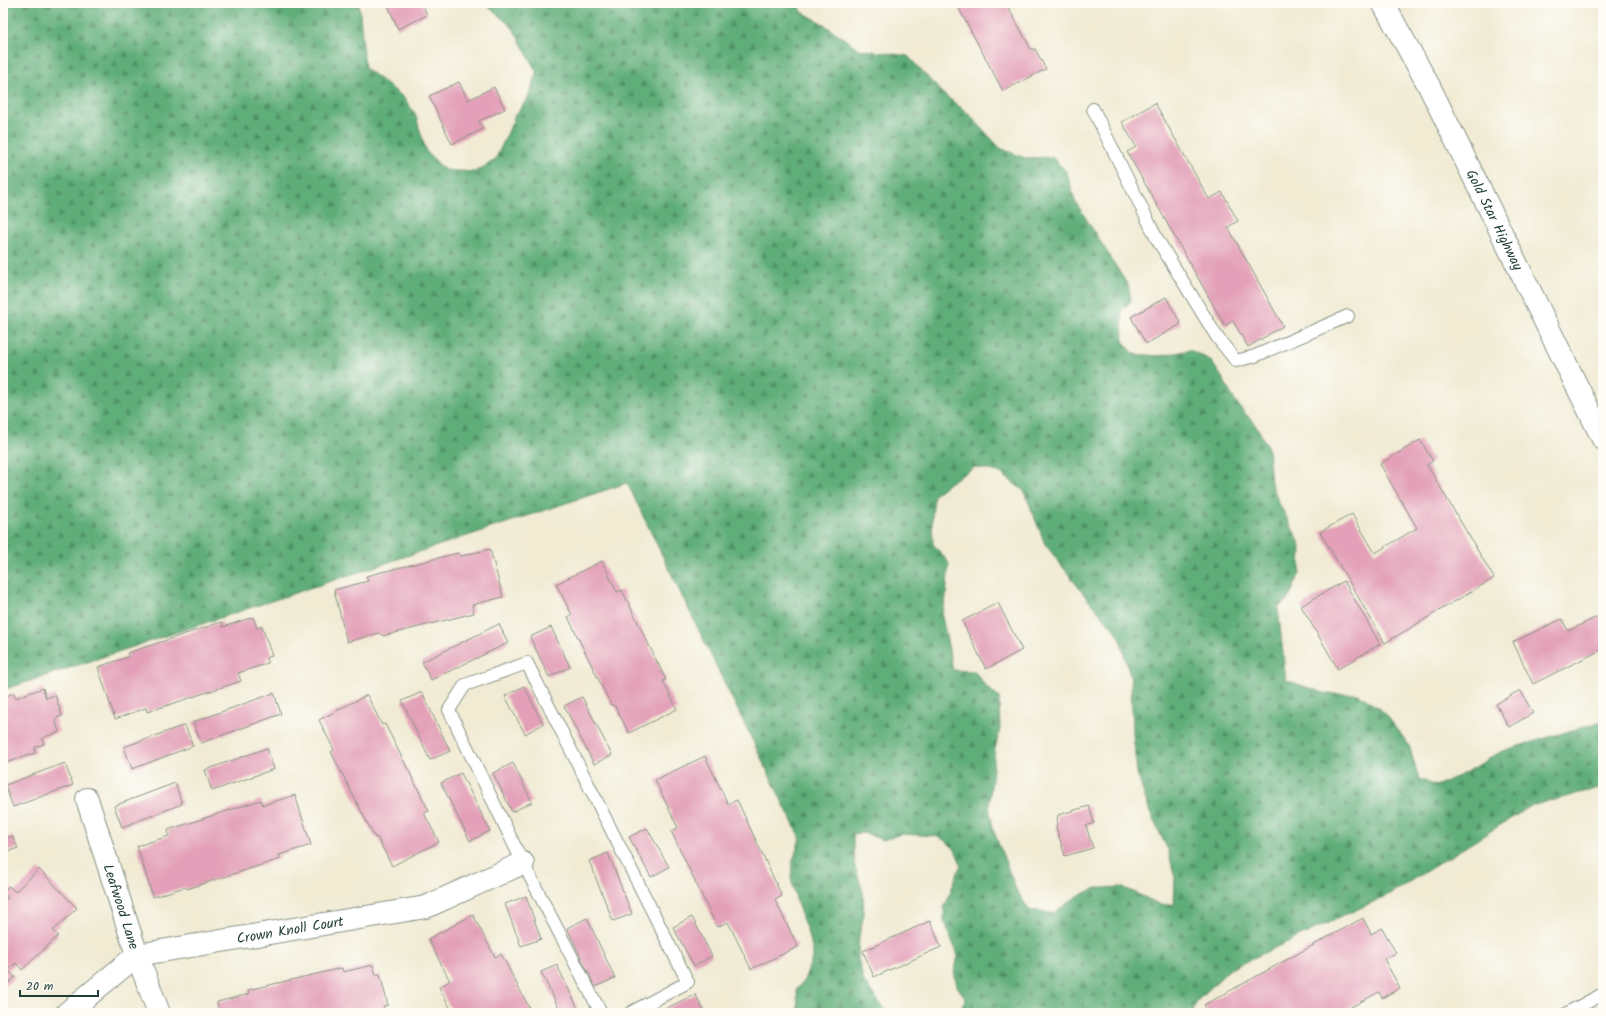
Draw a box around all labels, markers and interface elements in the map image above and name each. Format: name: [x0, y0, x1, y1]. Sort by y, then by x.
street label: Gold Star Highway: [1460, 166, 1528, 275]
street label: Leafwood Lane: [97, 861, 145, 953]
street label: Crown Knoll Court: [235, 911, 346, 950]
scale bar: [20, 972, 98, 998]
text: 20 m: [26, 977, 54, 996]

